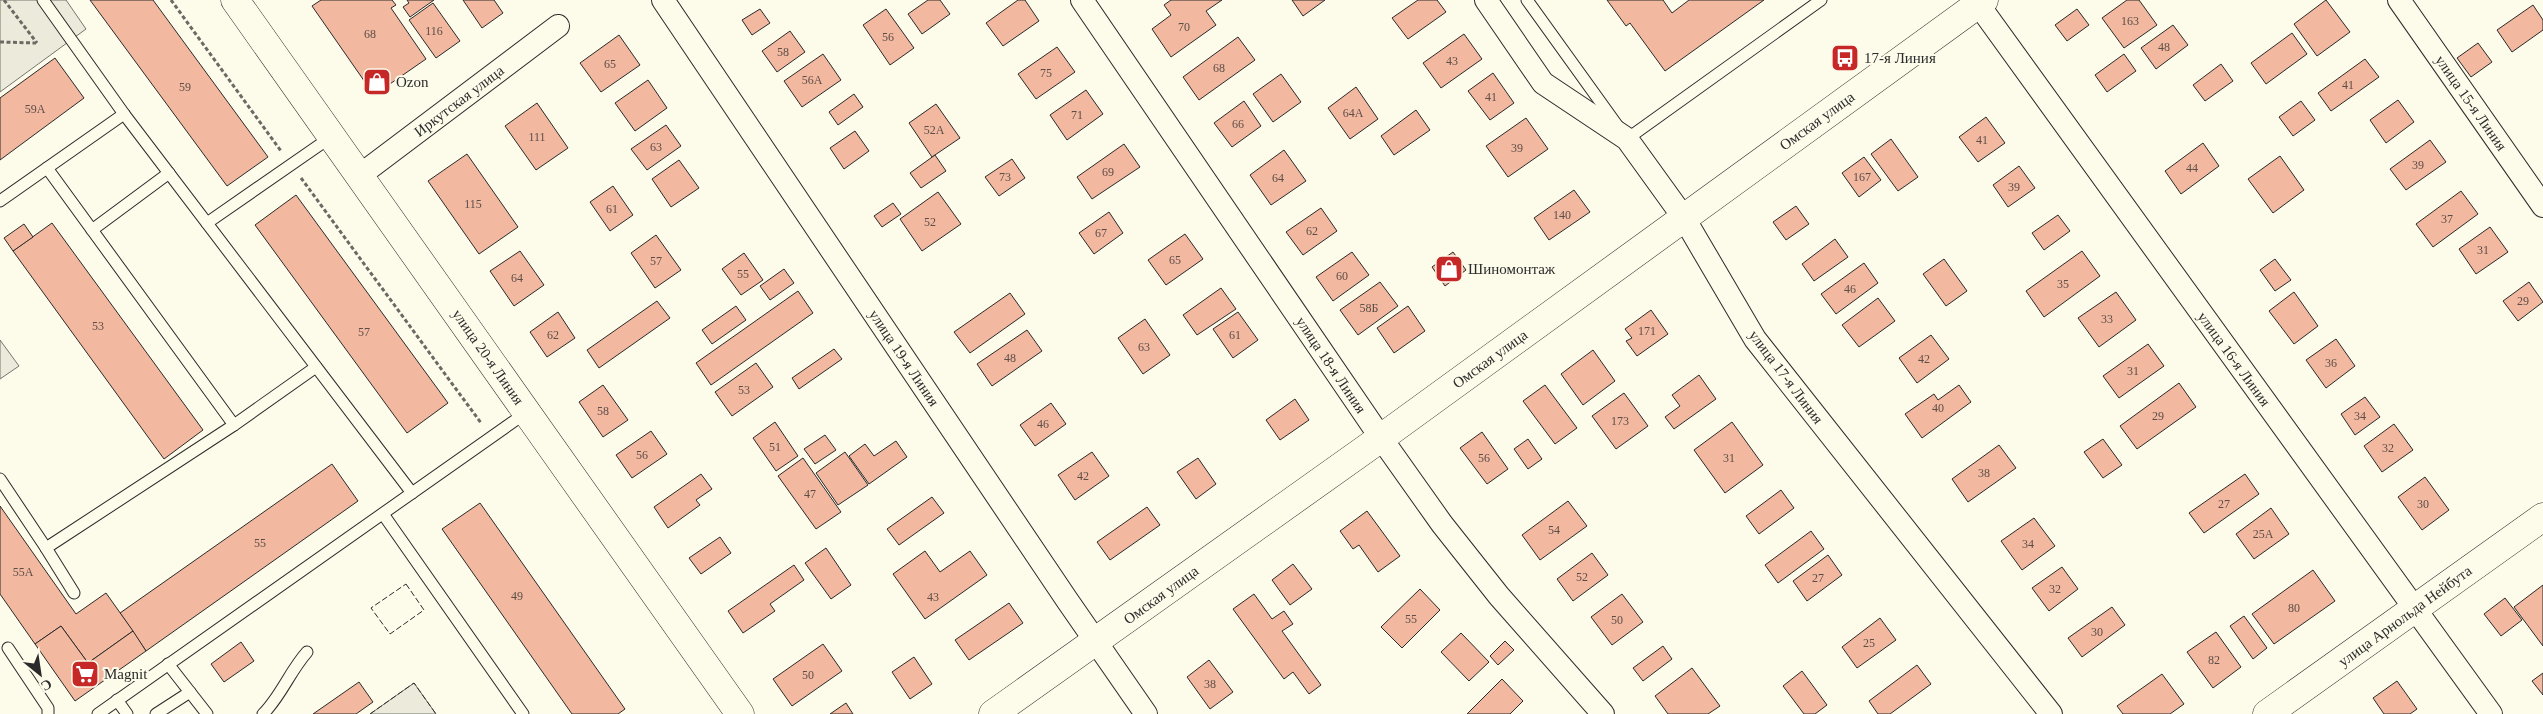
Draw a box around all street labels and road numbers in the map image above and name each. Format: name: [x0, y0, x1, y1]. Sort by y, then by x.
street label: улица 15-я Линия: [2432, 52, 2510, 154]
street label: Иркутская улица: [411, 62, 507, 140]
street label: Омская улица: [1777, 88, 1858, 153]
street label: улица 20-я Линия: [449, 306, 527, 408]
street label: улица 19-я Линия: [866, 307, 942, 409]
street label: улица 16-я Линия: [2194, 309, 2274, 409]
street label: улица 18-я Линия: [1293, 314, 1369, 416]
street label: Омская улица: [1450, 326, 1531, 391]
street label: улица 17-я Линия: [1746, 327, 1826, 427]
street label: Омская улица: [1121, 562, 1202, 627]
street label: улица Арнольда Нейбута: [2335, 562, 2475, 670]

